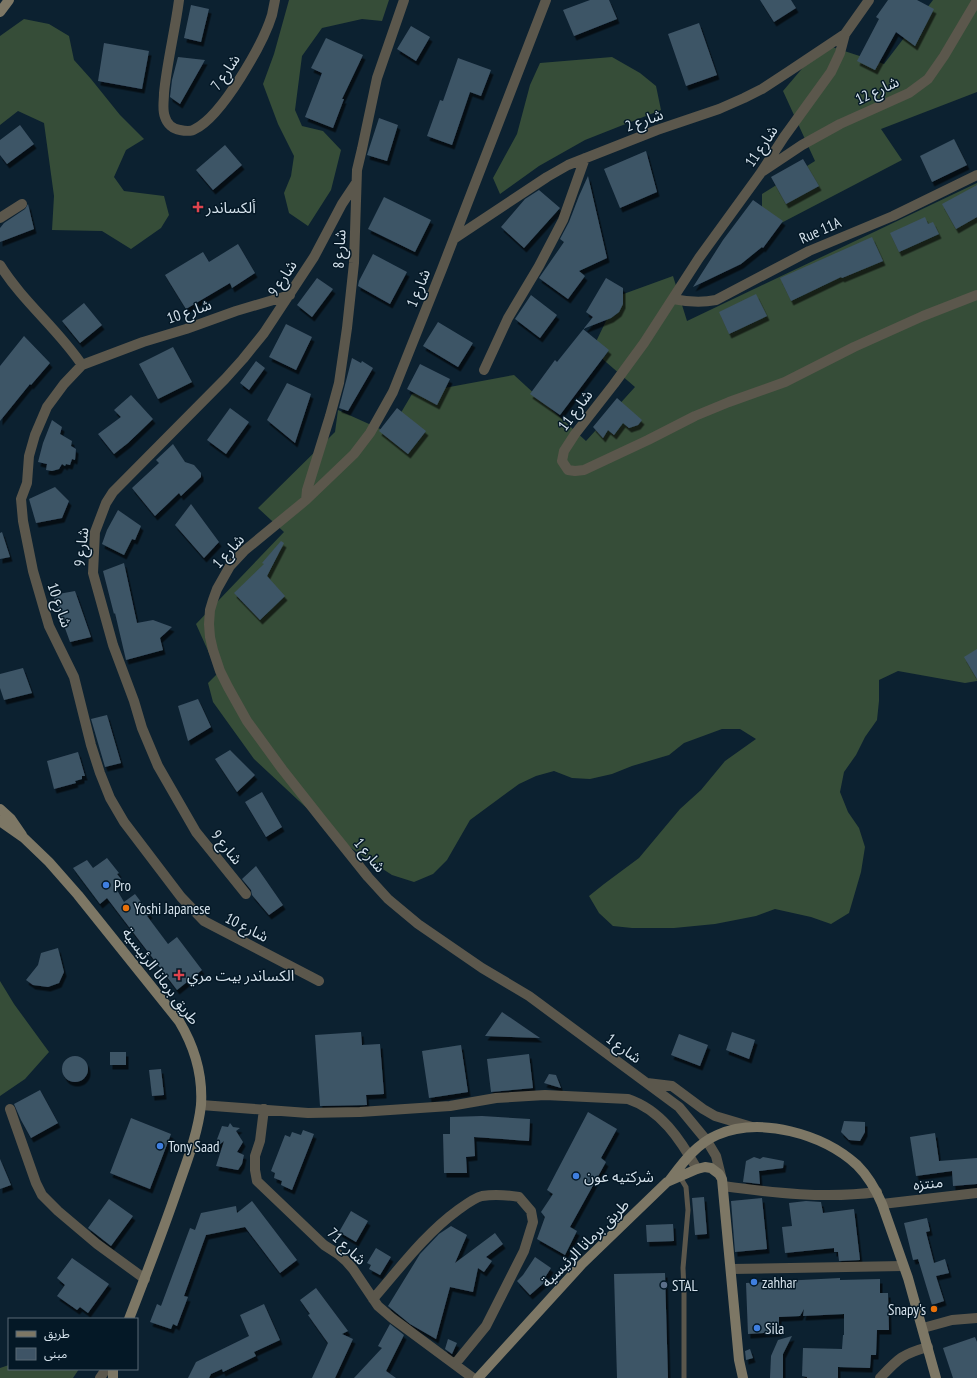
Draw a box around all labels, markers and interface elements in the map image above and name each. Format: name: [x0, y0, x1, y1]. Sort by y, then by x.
street label: شارع 7: [206, 50, 246, 95]
street label: شارع 12: [852, 72, 903, 111]
street label: شارع 2: [622, 104, 667, 138]
street label: شارع 11: [740, 121, 784, 172]
place label: ألكساندر: [205, 198, 256, 217]
marker: ألكساندر: [193, 202, 203, 212]
street label: Rue 11A: [796, 212, 845, 248]
street label: شارع 8: [328, 229, 353, 269]
street label: شارع 9: [263, 256, 303, 301]
street label: شارع 1: [402, 266, 437, 311]
street label: شارع 10: [164, 294, 215, 330]
street label: شارع 11: [554, 386, 599, 436]
street label: شارع 9: [70, 526, 96, 568]
street label: شارع 1: [208, 530, 251, 574]
street label: شارع 10: [41, 580, 77, 631]
street label: شارع 9: [205, 826, 247, 870]
street label: شارع 1: [348, 834, 390, 878]
place label: Pro: [114, 876, 131, 895]
marker: Pro: [101, 880, 111, 890]
place label: Yoshi Japanese: [134, 899, 211, 918]
marker: Yoshi Japanese: [121, 903, 131, 913]
street label: شارع 10: [221, 908, 272, 949]
street label: طريق برمانا الرئيسية: [117, 924, 204, 1029]
place label: الكساندر بيت مري: [187, 966, 294, 987]
marker: الكساندر بيت مري: [174, 970, 184, 980]
street label: شارع 1: [601, 1029, 646, 1070]
place label: Tony Saad: [168, 1137, 220, 1156]
marker: Tony Saad: [155, 1141, 165, 1151]
place label: شركتيه عون: [584, 1167, 654, 1186]
marker: شركتيه عون: [571, 1171, 581, 1181]
street label: منتزه: [912, 1172, 944, 1194]
street label: طريق برمانا الرئيسية: [537, 1195, 634, 1292]
street label: شارع 71: [322, 1223, 370, 1271]
place label: zahhar: [762, 1273, 798, 1292]
place label: STAL: [672, 1276, 698, 1295]
marker: zahhar: [749, 1277, 759, 1287]
marker: STAL: [659, 1280, 669, 1290]
place label: Snapy's: [888, 1300, 926, 1319]
marker: Snapy's: [929, 1304, 939, 1314]
legend: [8, 1318, 138, 1370]
place label: Sila: [765, 1319, 784, 1338]
marker: Sila: [752, 1323, 762, 1333]
text: طريق: [44, 1326, 70, 1342]
text: مبنى: [44, 1346, 67, 1361]

